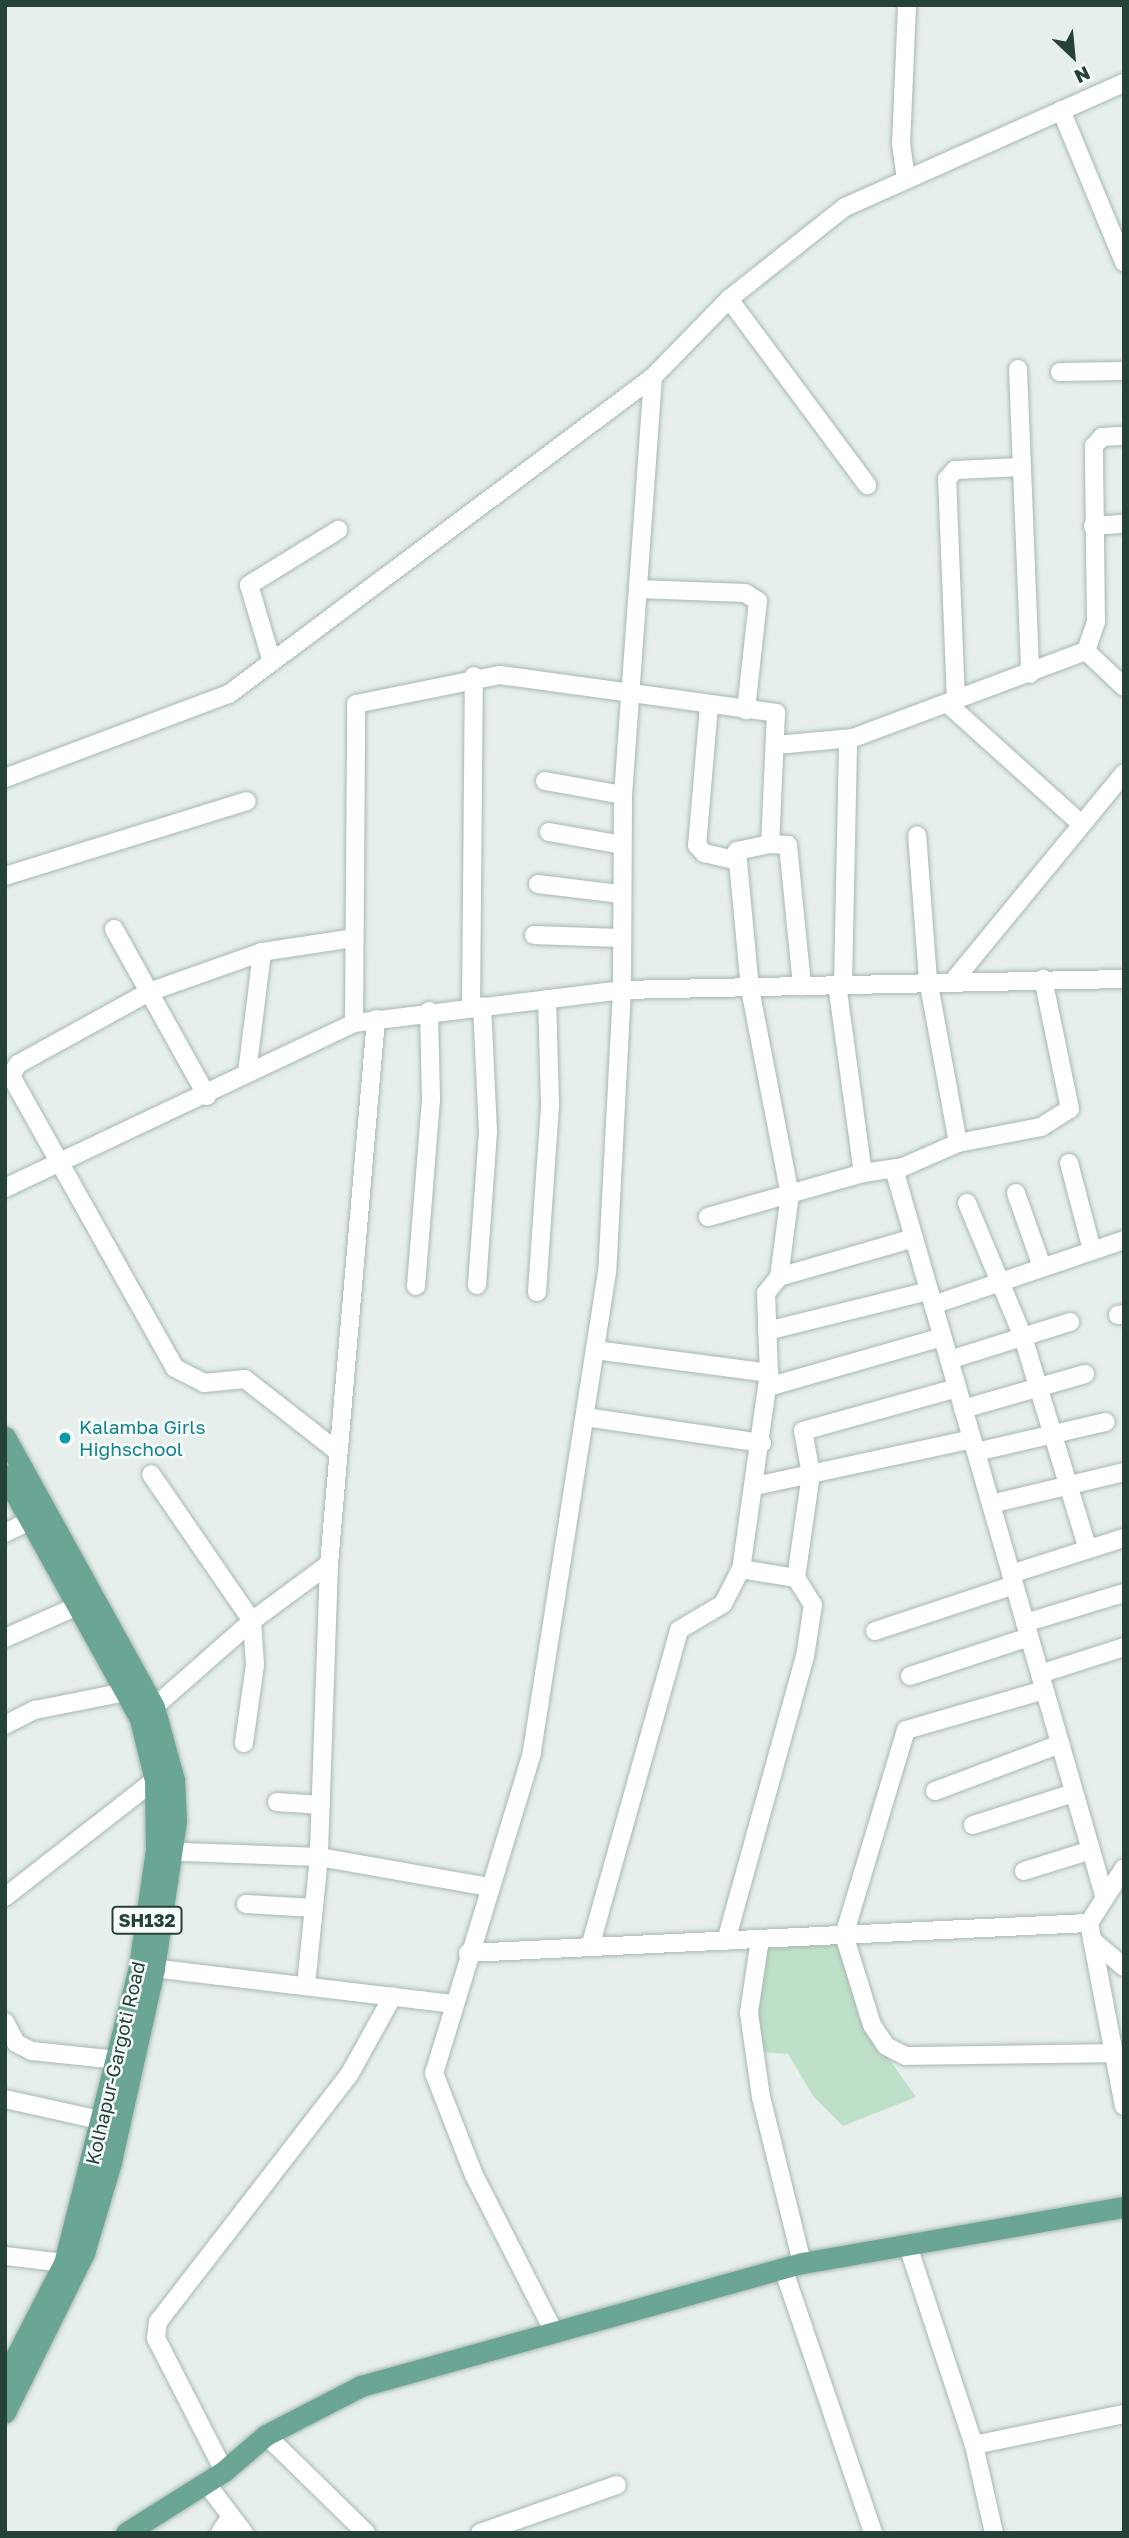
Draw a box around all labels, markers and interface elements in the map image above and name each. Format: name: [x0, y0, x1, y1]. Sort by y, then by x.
north arrow: [1038, 21, 1108, 91]
text: N: [1071, 62, 1094, 89]
place label: Kalamba Girls Highschool: [79, 1416, 206, 1460]
marker: Kalamba Girls Highschool: [57, 1430, 73, 1446]
road number: SH132: [110, 1906, 184, 1934]
street label: Kolhapur-Gargoti Road: [81, 1959, 149, 2167]

